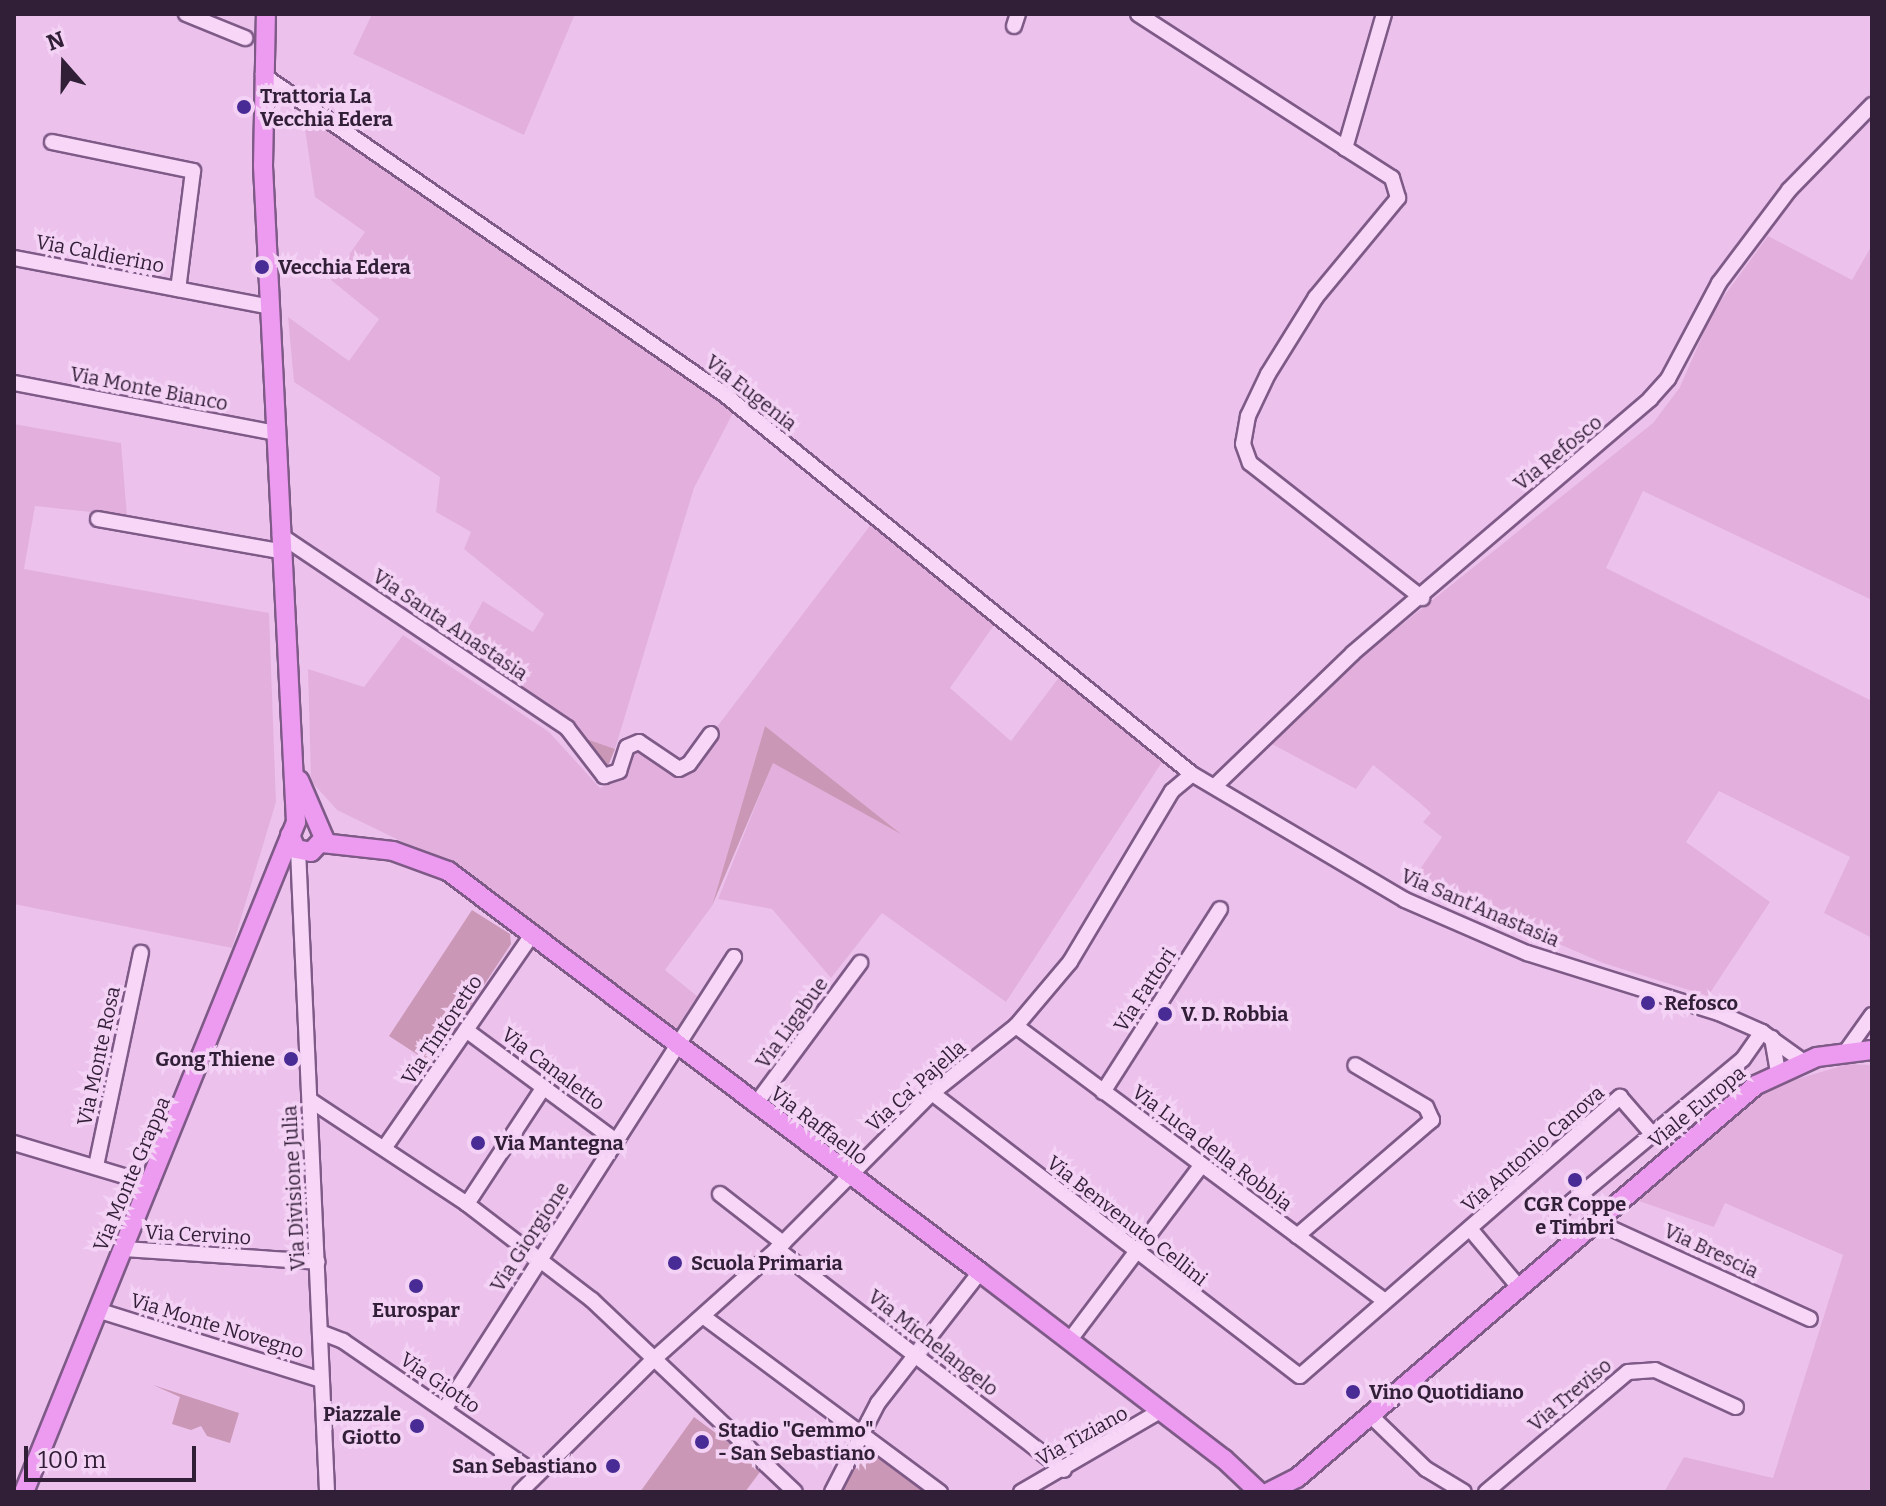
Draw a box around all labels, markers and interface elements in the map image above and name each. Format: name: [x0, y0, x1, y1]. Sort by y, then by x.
north arrow: [24, 24, 104, 104]
text: N: [43, 25, 68, 57]
place label: Trattoria La Vecchia Edera: [260, 84, 393, 131]
marker: Trattoria La Vecchia Edera: [235, 98, 253, 116]
street label: Via Caldierino: [34, 230, 166, 278]
place label: Vecchia Edera: [278, 255, 411, 279]
marker: Vecchia Edera: [253, 258, 271, 276]
street label: Via Eugenia: [701, 350, 801, 436]
street label: Via Monte Bianco: [68, 362, 230, 416]
street label: Via Refosco: [1509, 410, 1607, 496]
street label: Via Santa Anastasia: [368, 564, 532, 686]
street label: Via Sant'Anastasia: [1397, 864, 1563, 952]
street label: Via Fattori: [1109, 943, 1181, 1037]
street label: Via Tintoretto: [397, 971, 487, 1089]
street label: Via Ligabue: [751, 973, 833, 1073]
street label: Via Monte Rosa: [73, 984, 125, 1128]
place label: Refosco: [1664, 991, 1738, 1015]
marker: Refosco: [1639, 994, 1657, 1012]
place label: V. D. Robbia: [1181, 1002, 1289, 1026]
marker: V. D. Robbia: [1156, 1005, 1174, 1023]
street label: Via Canaletto: [497, 1022, 609, 1116]
street label: Via Ca' Pajella: [861, 1035, 971, 1137]
place label: Gong Thiene: [155, 1047, 275, 1071]
marker: Gong Thiene: [282, 1050, 300, 1068]
street label: Viale Europa: [1644, 1061, 1750, 1153]
street label: Via Luca della Robbia: [1127, 1080, 1297, 1216]
street label: Via Antonio Canova: [1457, 1081, 1609, 1217]
street label: Via Raffaello: [766, 1082, 872, 1170]
street label: Via Monte Grappa: [89, 1093, 175, 1255]
street label: Via Divisione Julia: [278, 1105, 310, 1271]
place label: Via Mantegna: [494, 1131, 624, 1155]
marker: Via Mantegna: [469, 1134, 487, 1152]
street label: Via Benvenuto Cellini: [1042, 1151, 1212, 1291]
marker: CGR Coppe e Timbri: [1566, 1171, 1584, 1189]
street label: Via Giorgione: [486, 1178, 574, 1296]
place label: CGR Coppe e Timbri: [1524, 1192, 1626, 1239]
street label: Via Brescia: [1660, 1219, 1762, 1283]
street label: Via Cervino: [144, 1220, 252, 1250]
place label: Scuola Primaria: [691, 1251, 843, 1275]
marker: Scuola Primaria: [666, 1254, 684, 1272]
marker: Eurospar: [407, 1277, 425, 1295]
street label: Via Michelangelo: [863, 1285, 1003, 1401]
street label: Via Monte Novegno: [127, 1288, 307, 1364]
place label: Eurospar: [372, 1298, 460, 1322]
street label: Via Giotto: [395, 1347, 485, 1419]
street label: Via Treviso: [1524, 1353, 1616, 1437]
place label: Vino Quotidiano: [1369, 1380, 1524, 1404]
marker: Vino Quotidiano: [1344, 1383, 1362, 1401]
street label: Via Tiziano: [1032, 1401, 1132, 1471]
place label: Piazzale Giotto: [323, 1402, 401, 1449]
marker: Piazzale Giotto: [408, 1417, 426, 1435]
place label: Stadio "Gemmo" - San Sebastiano: [718, 1418, 875, 1465]
scale bar: [28, 1430, 200, 1480]
marker: Stadio "Gemmo" - San Sebastiano: [693, 1433, 711, 1451]
text: 100 m: [38, 1446, 106, 1474]
place label: San Sebastiano: [452, 1454, 597, 1478]
marker: San Sebastiano: [604, 1457, 622, 1475]

